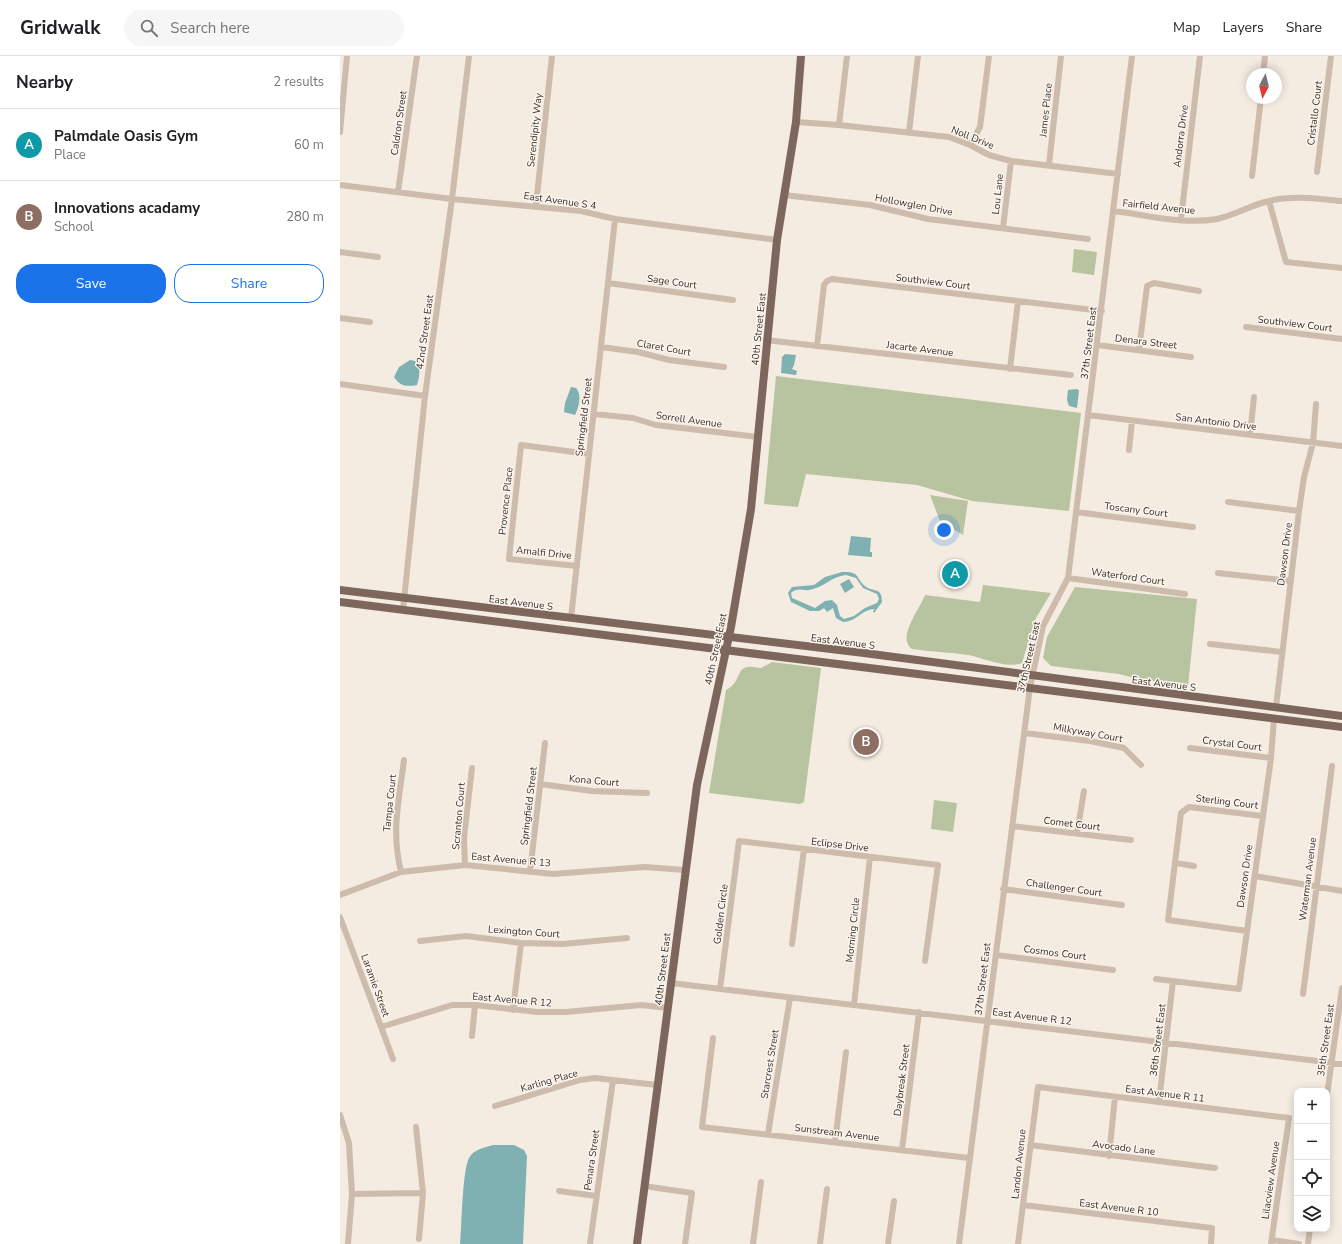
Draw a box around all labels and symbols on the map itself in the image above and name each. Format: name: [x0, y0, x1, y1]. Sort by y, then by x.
north arrow: [1246, 68, 1282, 104]
street label: Cristallo Court: [1304, 79, 1326, 146]
street label: James Place: [1036, 82, 1056, 139]
street label: Caldron Street: [388, 89, 411, 156]
street label: Serendipity Way: [524, 92, 546, 168]
street label: Andorra Drive: [1170, 104, 1192, 168]
street label: Noll Drive: [949, 123, 996, 153]
street label: Lou Lane: [989, 173, 1007, 215]
street label: East Avenue S 4: [523, 189, 597, 213]
street label: Hollowglen Drive: [874, 191, 954, 219]
street label: Fairfield Avenue: [1122, 196, 1196, 218]
street label: Southview Court: [895, 270, 971, 294]
street label: Sage Court: [646, 272, 698, 292]
street label: 40th Street East: [748, 292, 770, 366]
street label: 42nd Street East: [413, 293, 437, 370]
street label: 37th Street East: [1078, 306, 1100, 380]
street label: Southview Court: [1257, 312, 1333, 336]
street label: Denara Street: [1114, 331, 1178, 353]
street label: Claret Court: [636, 336, 693, 360]
street label: Jacarte Avenue: [884, 338, 954, 360]
street label: Springfield Street: [572, 377, 596, 457]
street label: Sorrell Avenue: [655, 408, 723, 432]
street label: San Antonio Drive: [1175, 410, 1257, 434]
street label: Provence Place: [495, 466, 517, 536]
street label: Toscany Court: [1103, 499, 1169, 521]
your location: [934, 520, 954, 540]
street label: Dawson Drive: [1274, 522, 1296, 586]
street label: Amalfi Drive: [515, 543, 572, 563]
pin: A: [942, 559, 968, 589]
street label: Waterford Court: [1090, 565, 1166, 589]
street label: East Avenue S: [488, 592, 554, 614]
street label: 40th Street East: [702, 612, 731, 686]
street label: 37th Street East: [1014, 620, 1044, 694]
street label: East Avenue S: [810, 631, 876, 653]
street label: East Avenue S: [1131, 673, 1197, 695]
street label: Milkyway Court: [1052, 720, 1124, 746]
pin: B: [853, 727, 879, 757]
street label: Crystal Court: [1201, 733, 1263, 755]
street label: Springfield Street: [517, 766, 541, 846]
street label: Kona Court: [568, 772, 620, 790]
street label: Tampa Court: [380, 773, 400, 833]
street label: Scranton Court: [449, 781, 469, 850]
street label: Sterling Court: [1195, 791, 1259, 813]
street label: Comet Court: [1043, 814, 1101, 834]
street label: Eclipse Drive: [810, 835, 869, 855]
street label: Waterman Avenue: [1296, 836, 1320, 922]
street label: Dawson Drive: [1234, 844, 1256, 908]
street label: East Avenue R 13: [471, 850, 551, 870]
street label: Challenger Court: [1025, 876, 1103, 900]
street label: Golden Circle: [710, 883, 732, 945]
street label: Morning Circle: [843, 897, 863, 963]
street label: Lexington Court: [488, 923, 561, 942]
street label: 40th Street East: [652, 932, 674, 1006]
street label: 37th Street East: [972, 942, 994, 1016]
street label: Cosmos Court: [1023, 942, 1088, 964]
street label: Laramie Street: [357, 952, 393, 1019]
street label: East Avenue R 12: [472, 990, 552, 1010]
street label: 36th Street East: [1147, 1003, 1169, 1077]
street label: 35th Street East: [1314, 1003, 1338, 1077]
street label: East Avenue R 12: [991, 1005, 1072, 1029]
street label: Starcrest Street: [758, 1028, 782, 1100]
street label: Daybreak Street: [891, 1043, 913, 1117]
street label: Karling Place: [519, 1066, 580, 1096]
street label: East Avenue R 11: [1124, 1082, 1205, 1106]
street label: Sunstream Avenue: [794, 1121, 880, 1145]
street label: Penara Street: [581, 1128, 603, 1191]
street label: Landon Avenue: [1008, 1129, 1030, 1200]
street label: Avocado Lane: [1092, 1137, 1156, 1159]
street label: Lilacview Avenue: [1259, 1140, 1283, 1220]
street label: East Avenue R 10: [1078, 1196, 1159, 1220]

